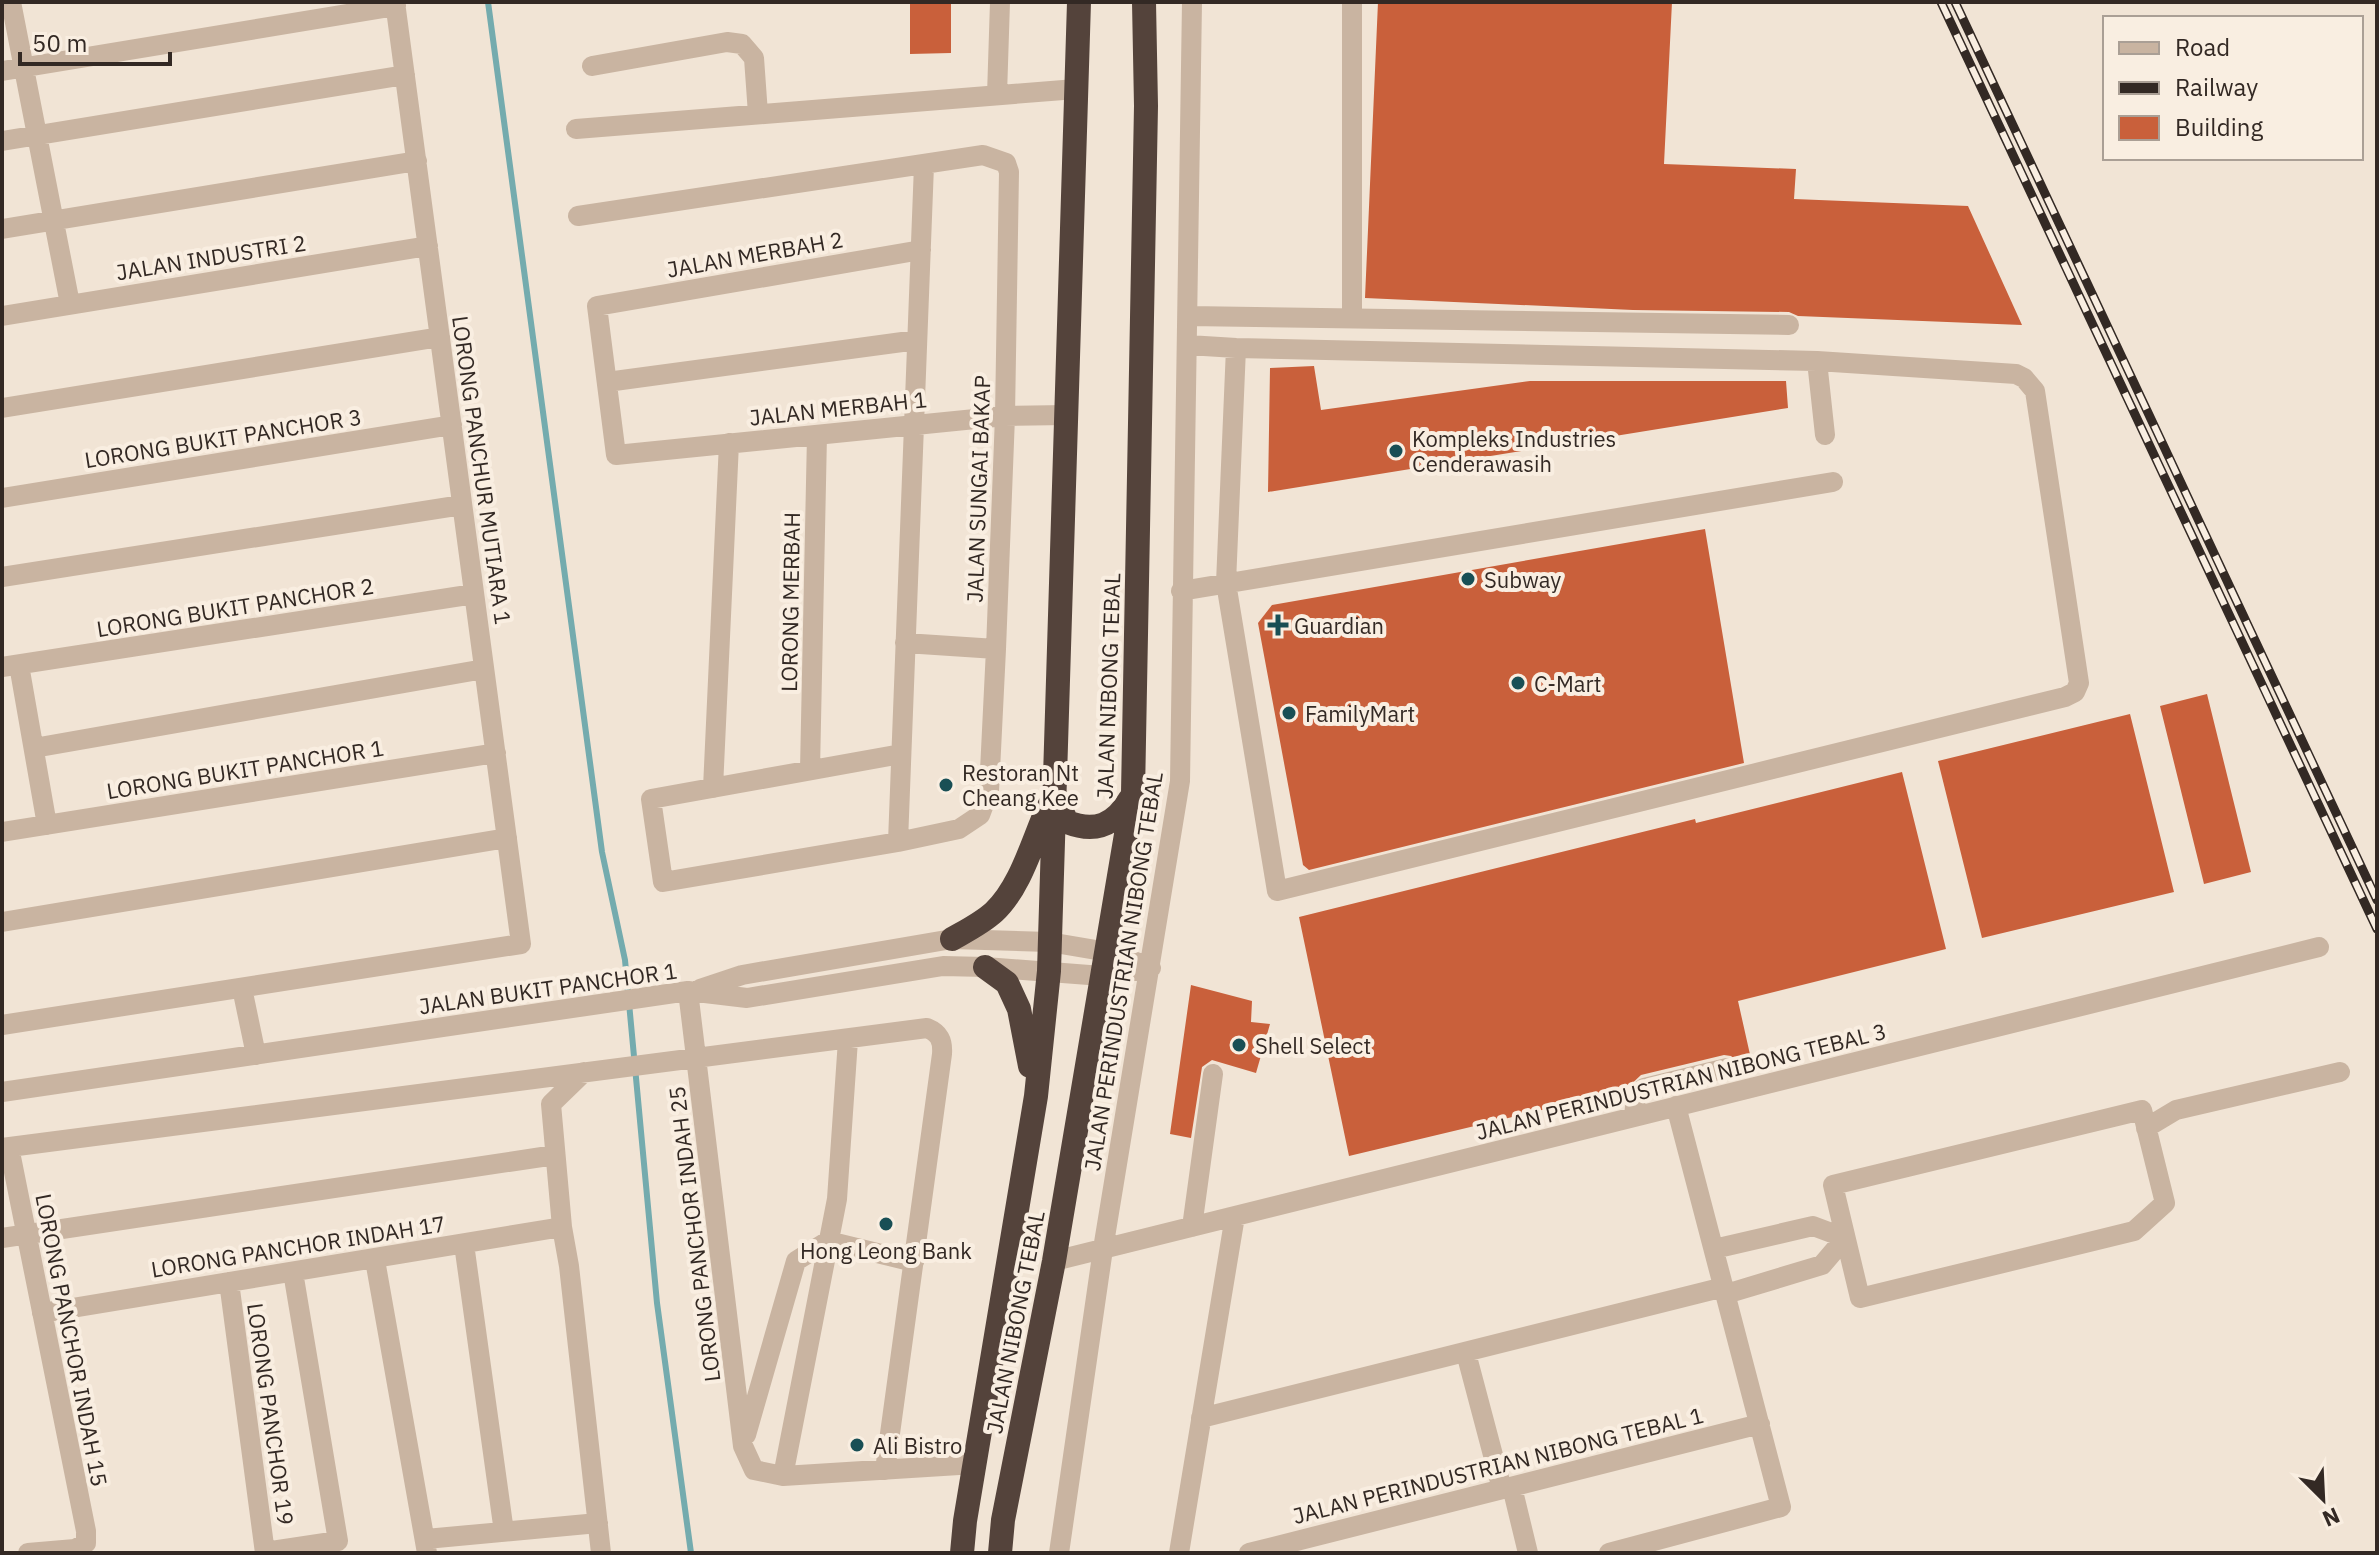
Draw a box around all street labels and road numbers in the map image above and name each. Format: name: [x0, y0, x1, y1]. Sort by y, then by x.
street label: JALAN MERBAH 2: [665, 224, 845, 284]
street label: JALAN INDUSTRI 2: [114, 228, 308, 286]
street label: LORONG PANCHUR MUTIARA 1: [446, 314, 518, 626]
street label: JALAN SUNGAI BAKAP: [960, 375, 996, 603]
street label: JALAN MERBAH 1: [748, 384, 928, 432]
street label: LORONG BUKIT PANCHOR 3: [82, 402, 364, 474]
street label: LORONG MERBAH: [774, 512, 806, 692]
street label: LORONG BUKIT PANCHOR 2: [94, 571, 376, 643]
street label: JALAN NIBONG TEBAL: [1090, 572, 1126, 800]
street label: LORONG BUKIT PANCHOR 1: [104, 733, 386, 805]
street label: JALAN PERINDUSTRIAN NIBONG TEBAL: [1077, 769, 1169, 1173]
street label: JALAN BUKIT PANCHOR 1: [417, 956, 679, 1020]
street label: JALAN PERINDUSTRIAN NIBONG TEBAL 3: [1473, 1016, 1889, 1146]
street label: LORONG PANCHOR INDAH 25: [661, 1085, 727, 1383]
street label: LORONG PANCHOR INDAH 15: [29, 1191, 115, 1489]
street label: LORONG PANCHOR INDAH 17: [149, 1208, 447, 1284]
street label: JALAN NIBONG TEBAL: [979, 1208, 1051, 1436]
street label: LORONG PANCHOR 19: [241, 1301, 301, 1527]
street label: JALAN PERINDUSTRIAN NIBONG TEBAL 1: [1290, 1400, 1706, 1530]

